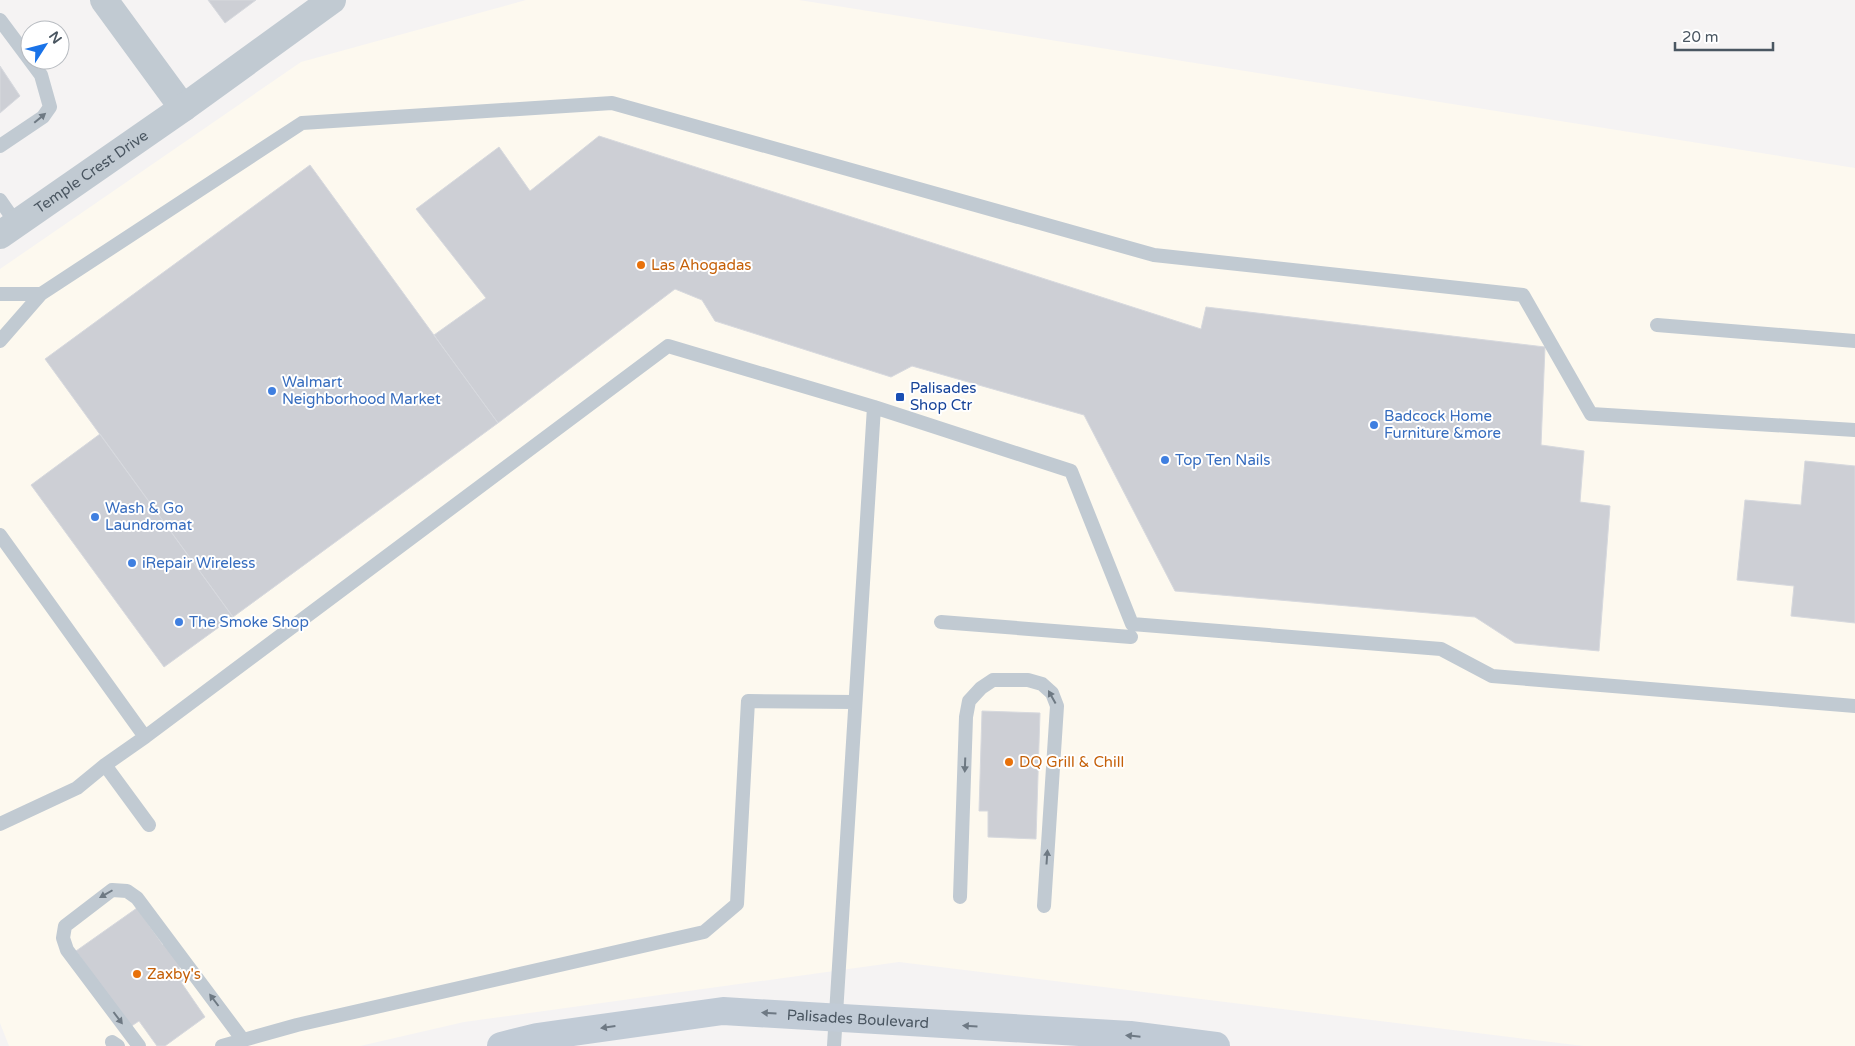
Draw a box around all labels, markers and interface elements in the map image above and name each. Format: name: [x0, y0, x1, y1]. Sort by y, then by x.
north arrow: [20, 20, 70, 70]
scale bar: [1675, 20, 1772, 52]
text: N: [45, 28, 65, 47]
text: 20 m: [1682, 28, 1719, 46]
one-way arrow: [33, 112, 46, 123]
street label: Temple Crest Drive: [31, 126, 151, 217]
place label: Las Ahogadas: [651, 256, 752, 274]
marker: Las Ahogadas: [635, 259, 647, 271]
place label: Walmart Neighborhood Market: [282, 373, 441, 408]
place label: Palisades Shop Ctr: [910, 379, 976, 414]
marker: Walmart Neighborhood Market: [266, 385, 278, 397]
marker: Palisades Shop Ctr: [894, 391, 906, 403]
place label: Badcock Home Furniture &more: [1384, 407, 1501, 442]
marker: Badcock Home Furniture &more: [1368, 419, 1380, 431]
place label: Top Ten Nails: [1175, 451, 1271, 469]
marker: Top Ten Nails: [1159, 454, 1171, 466]
place label: Wash & Go Laundromat: [105, 499, 192, 534]
marker: Wash & Go Laundromat: [89, 511, 101, 523]
place label: iRepair Wireless: [142, 554, 255, 572]
marker: iRepair Wireless: [126, 557, 138, 569]
place label: The Smoke Shop: [189, 613, 309, 631]
marker: The Smoke Shop: [173, 616, 185, 628]
one-way arrow: [1048, 689, 1056, 704]
place label: DQ Grill & Chill: [1019, 753, 1124, 771]
marker: DQ Grill & Chill: [1003, 756, 1015, 768]
one-way arrow: [960, 758, 968, 774]
one-way arrow: [1044, 849, 1052, 865]
one-way arrow: [99, 890, 114, 898]
place label: Zaxby's: [147, 965, 201, 983]
marker: Zaxby's: [131, 968, 143, 980]
one-way arrow: [209, 993, 219, 1007]
street label: Palisades Boulevard: [786, 1006, 929, 1032]
one-way arrow: [761, 1009, 777, 1017]
one-way arrow: [113, 1011, 123, 1025]
one-way arrow: [962, 1021, 978, 1029]
one-way arrow: [600, 1023, 616, 1031]
one-way arrow: [1124, 1032, 1140, 1040]

